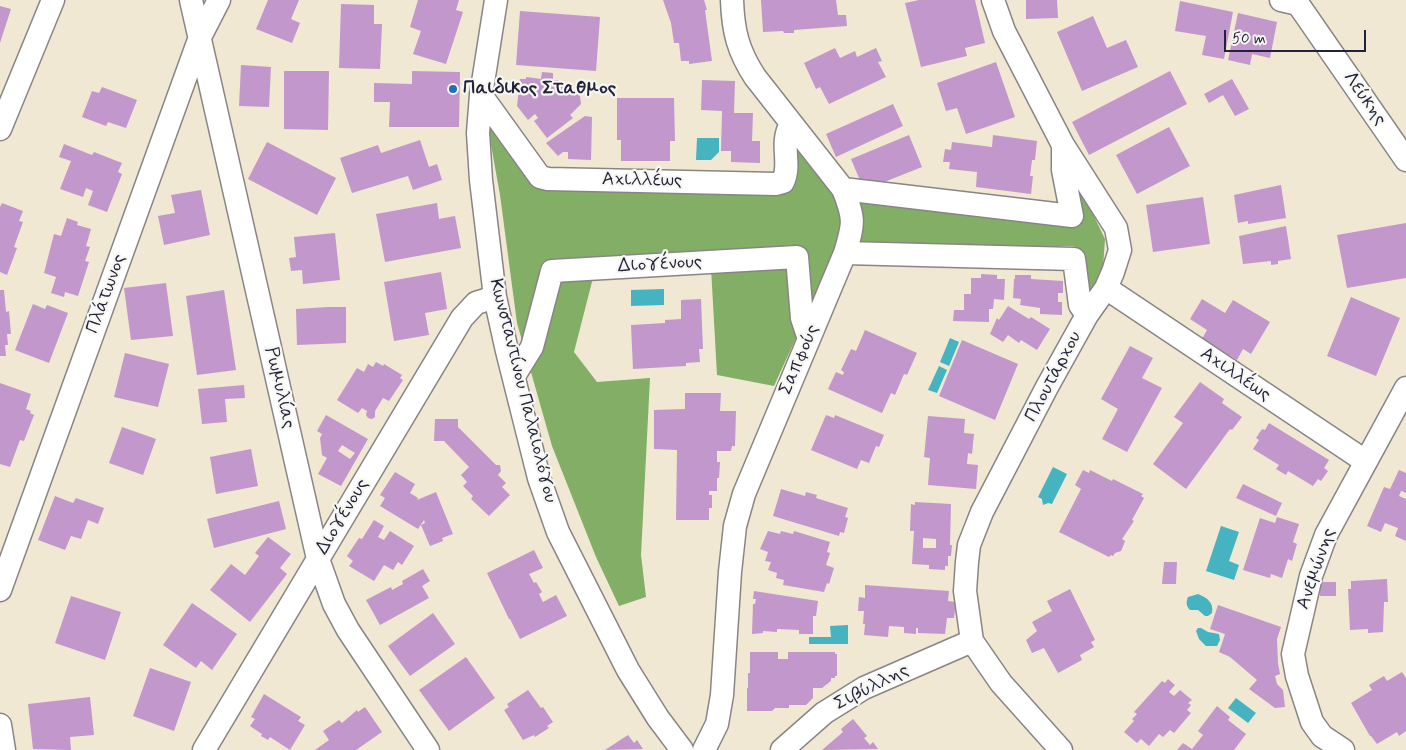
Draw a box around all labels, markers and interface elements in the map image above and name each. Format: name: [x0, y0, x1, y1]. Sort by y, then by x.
scale bar: [1226, 20, 1368, 52]
text: 50 m: [1232, 29, 1266, 49]
street label: Λεύκης: [1337, 68, 1391, 130]
place label: Παιδικος Σταθμος: [463, 78, 616, 100]
marker: Παιδικος Σταθμος: [447, 83, 459, 95]
street label: Αχιλλέως: [602, 169, 682, 193]
street label: Πλάτωνος: [82, 251, 132, 337]
street label: Διογένους: [617, 251, 703, 279]
street label: Κωνσταντίνου Παλαιολόγου: [483, 277, 561, 505]
street label: Σαπφούς: [775, 321, 825, 399]
street label: Πλουτάρχου: [1021, 328, 1087, 426]
street label: Αχιλλέως: [1195, 343, 1275, 407]
street label: Ρωμυλίας: [259, 345, 299, 431]
street label: Διογένους: [311, 475, 375, 559]
street label: Ανεμώνης: [1292, 525, 1342, 613]
street label: Σιβύλλης: [831, 660, 913, 716]

